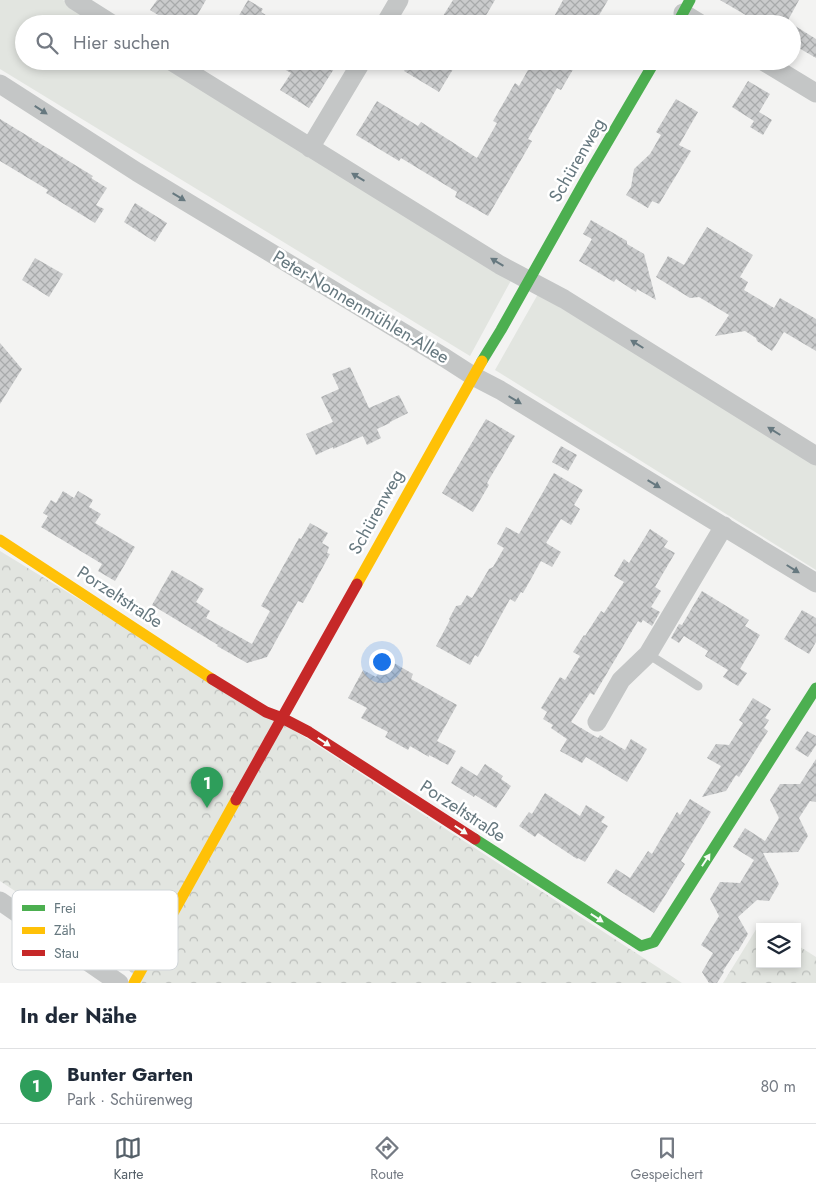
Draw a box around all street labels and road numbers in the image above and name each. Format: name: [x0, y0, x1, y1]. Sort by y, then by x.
street label: Schürenweg: [542, 113, 612, 207]
street label: Peter-Nonnenmühlen-Allee: [268, 244, 454, 370]
street label: Schürenweg: [342, 465, 410, 559]
street label: Porzeltstraße: [72, 560, 168, 634]
street label: Porzeltstraße: [415, 774, 511, 848]

